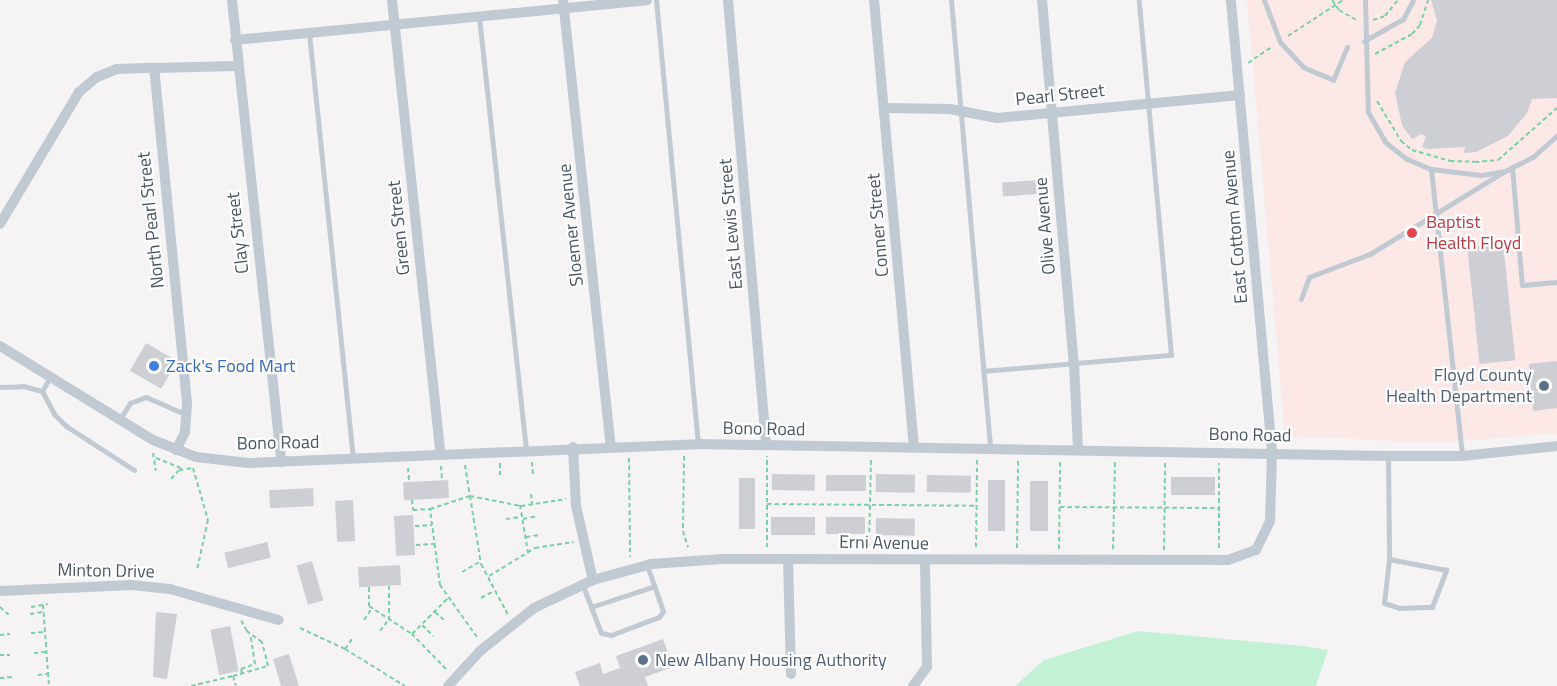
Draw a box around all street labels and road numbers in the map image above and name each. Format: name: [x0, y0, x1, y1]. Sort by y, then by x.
street label: Pearl Street: [1014, 80, 1106, 110]
street label: East Cottom Avenue: [1218, 149, 1252, 305]
street label: North Pearl Street: [133, 151, 169, 289]
street label: East Lewis Street: [715, 158, 747, 290]
street label: Sloemer Avenue: [554, 163, 588, 287]
street label: Conner Street: [863, 172, 893, 278]
street label: Olive Avenue: [1030, 176, 1060, 276]
street label: Green Street: [383, 179, 415, 277]
street label: Clay Street: [222, 191, 254, 275]
street label: Bono Road: [722, 417, 806, 441]
street label: Bono Road: [1208, 423, 1292, 447]
street label: Bono Road: [236, 431, 320, 455]
street label: Erni Avenue: [839, 531, 929, 555]
street label: Minton Drive: [57, 559, 155, 583]

